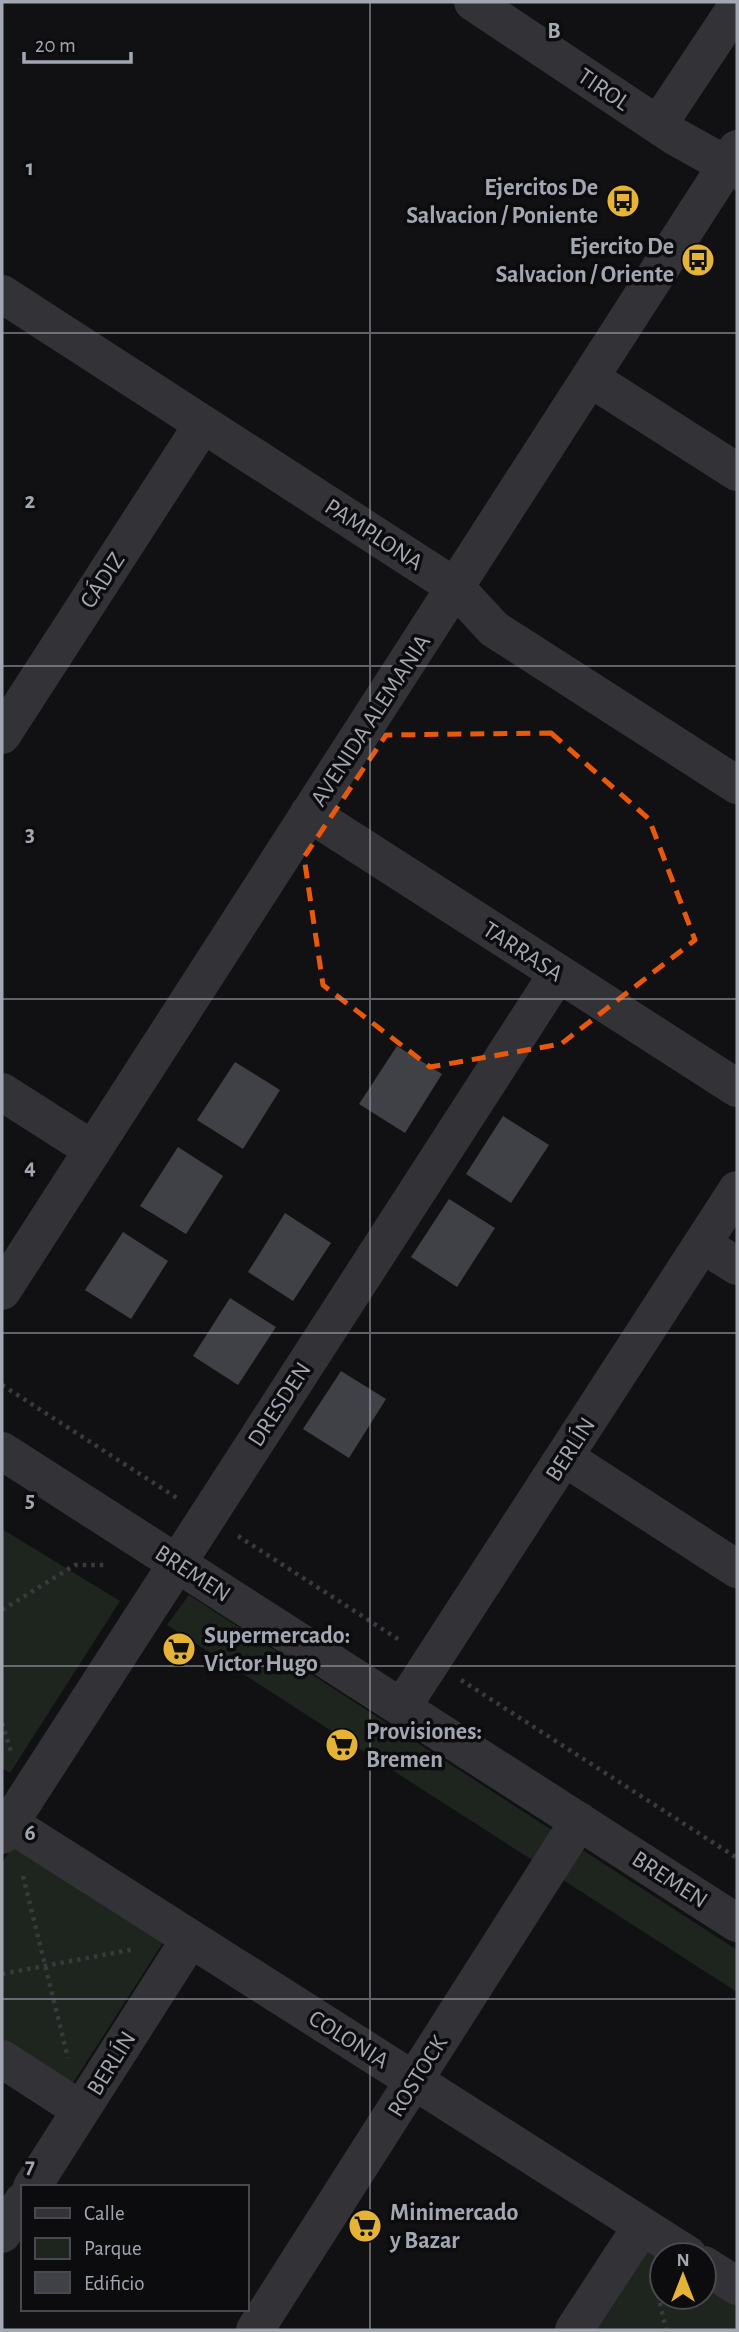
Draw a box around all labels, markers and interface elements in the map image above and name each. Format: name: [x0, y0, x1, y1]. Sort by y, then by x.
text: B: [547, 20, 561, 43]
scale bar: [24, 21, 131, 65]
text: 20 m: [35, 35, 76, 56]
street label: TIROL: [573, 64, 634, 116]
text: 1: [26, 157, 34, 180]
place label: Ejercitos De Salvacion / Poniente: [406, 176, 598, 228]
bus stop icon: Ejercitos De Salvacion / Poniente: [604, 182, 642, 220]
place label: Ejercito De Salvacion / Oriente: [495, 235, 674, 287]
bus stop icon: Ejercito De Salvacion / Oriente: [679, 241, 717, 279]
text: 2: [25, 490, 36, 513]
street label: PAMPLONA: [320, 494, 427, 575]
street label: CÁDIZ: [74, 547, 130, 613]
street label: AVENIDA ALEMANIA: [307, 630, 435, 811]
text: 3: [25, 823, 35, 846]
street label: TARRASA: [478, 917, 567, 986]
text: 4: [24, 1156, 36, 1179]
street label: DRESDEN: [244, 1358, 316, 1451]
street label: BERLÍN: [540, 1412, 600, 1486]
text: 5: [25, 1489, 35, 1512]
street label: BREMEN: [150, 1541, 234, 1607]
place label: Supermercado: Victor Hugo: [204, 1624, 350, 1676]
supermarket icon: Supermercado: Victor Hugo: [160, 1630, 198, 1668]
place label: Provisiones: Bremen: [366, 1720, 482, 1772]
supermarket icon: Provisiones: Bremen: [323, 1726, 361, 1764]
text: 6: [24, 1822, 36, 1845]
street label: BREMEN: [627, 1847, 711, 1913]
street label: COLONIA: [304, 2006, 393, 2074]
street label: BERLÍN: [81, 2026, 141, 2100]
street label: ROSTOCK: [384, 2031, 453, 2121]
text: 7: [25, 2155, 35, 2178]
legend: [21, 2185, 248, 2311]
place label: Minimercado y Bazar: [389, 2201, 519, 2253]
text: Calle: [84, 2203, 125, 2224]
supermarket icon: Minimercado y Bazar: [346, 2207, 384, 2245]
text: Parque: [84, 2238, 142, 2259]
north arrow: [648, 2241, 718, 2311]
text: N: [676, 2251, 690, 2270]
text: Edificio: [84, 2273, 145, 2294]

